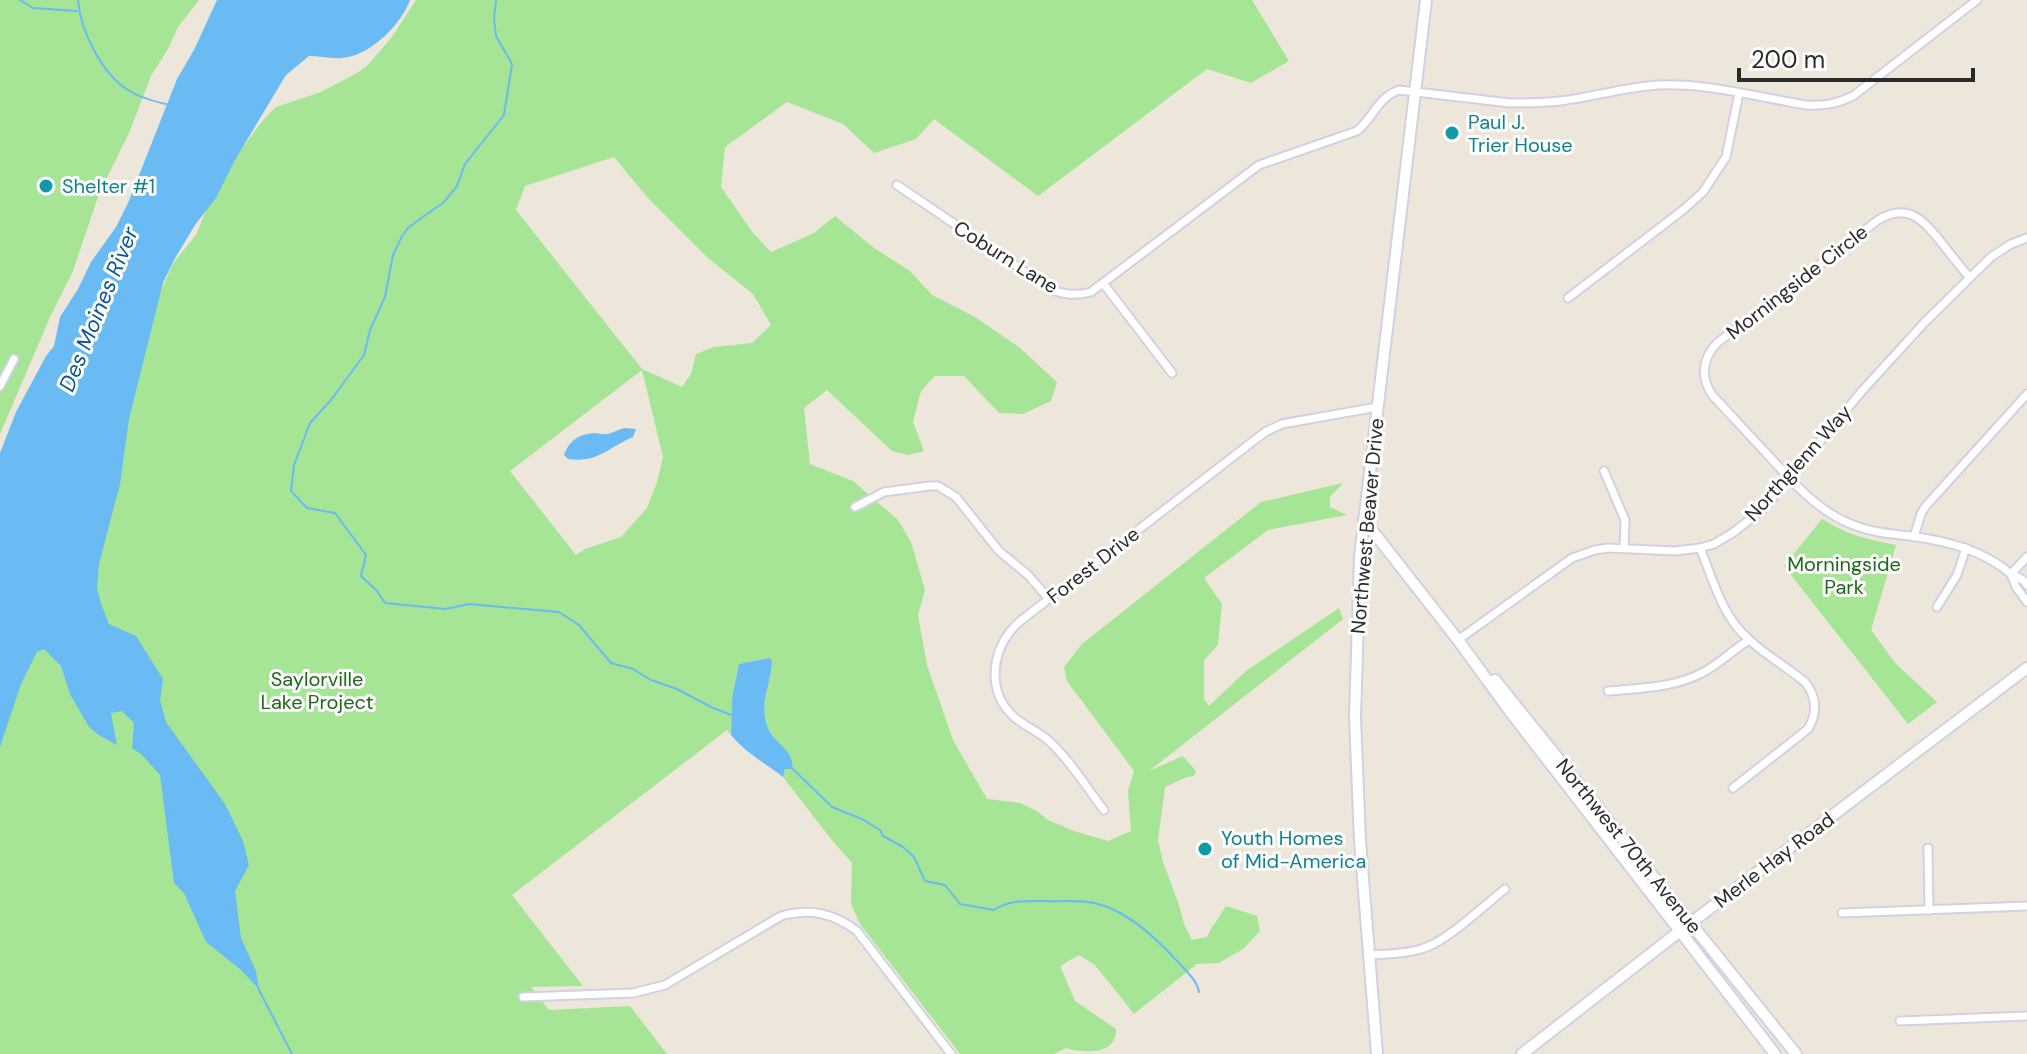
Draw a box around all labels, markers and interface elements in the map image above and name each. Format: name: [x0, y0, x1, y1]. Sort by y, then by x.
scale bar: [1739, 32, 1973, 82]
text: 200 m: [1751, 44, 1825, 75]
place label: Paul J. Trier House: [1468, 109, 1573, 158]
marker: Paul J. Trier House: [1443, 124, 1461, 142]
place label: Shelter #1: [62, 173, 155, 199]
marker: Shelter #1: [37, 177, 55, 195]
street label: Coburn Lane: [949, 215, 1063, 299]
street label: Morningside Circle: [1721, 219, 1873, 345]
water label: Des Moines River: [52, 222, 145, 396]
street label: Northglenn Way: [1739, 399, 1857, 527]
street label: Northwest Beaver Drive: [1345, 417, 1389, 635]
street label: Forest Drive: [1041, 521, 1145, 609]
park label: Morningside Park: [1787, 551, 1901, 600]
park label: Saylorville Lake Project: [260, 666, 374, 715]
street label: Northwest 70th Avenue: [1550, 753, 1708, 939]
street label: Merle Hay Road: [1709, 806, 1839, 914]
place label: Youth Homes of Mid-America: [1221, 825, 1366, 874]
marker: Youth Homes of Mid-America: [1196, 840, 1214, 858]

